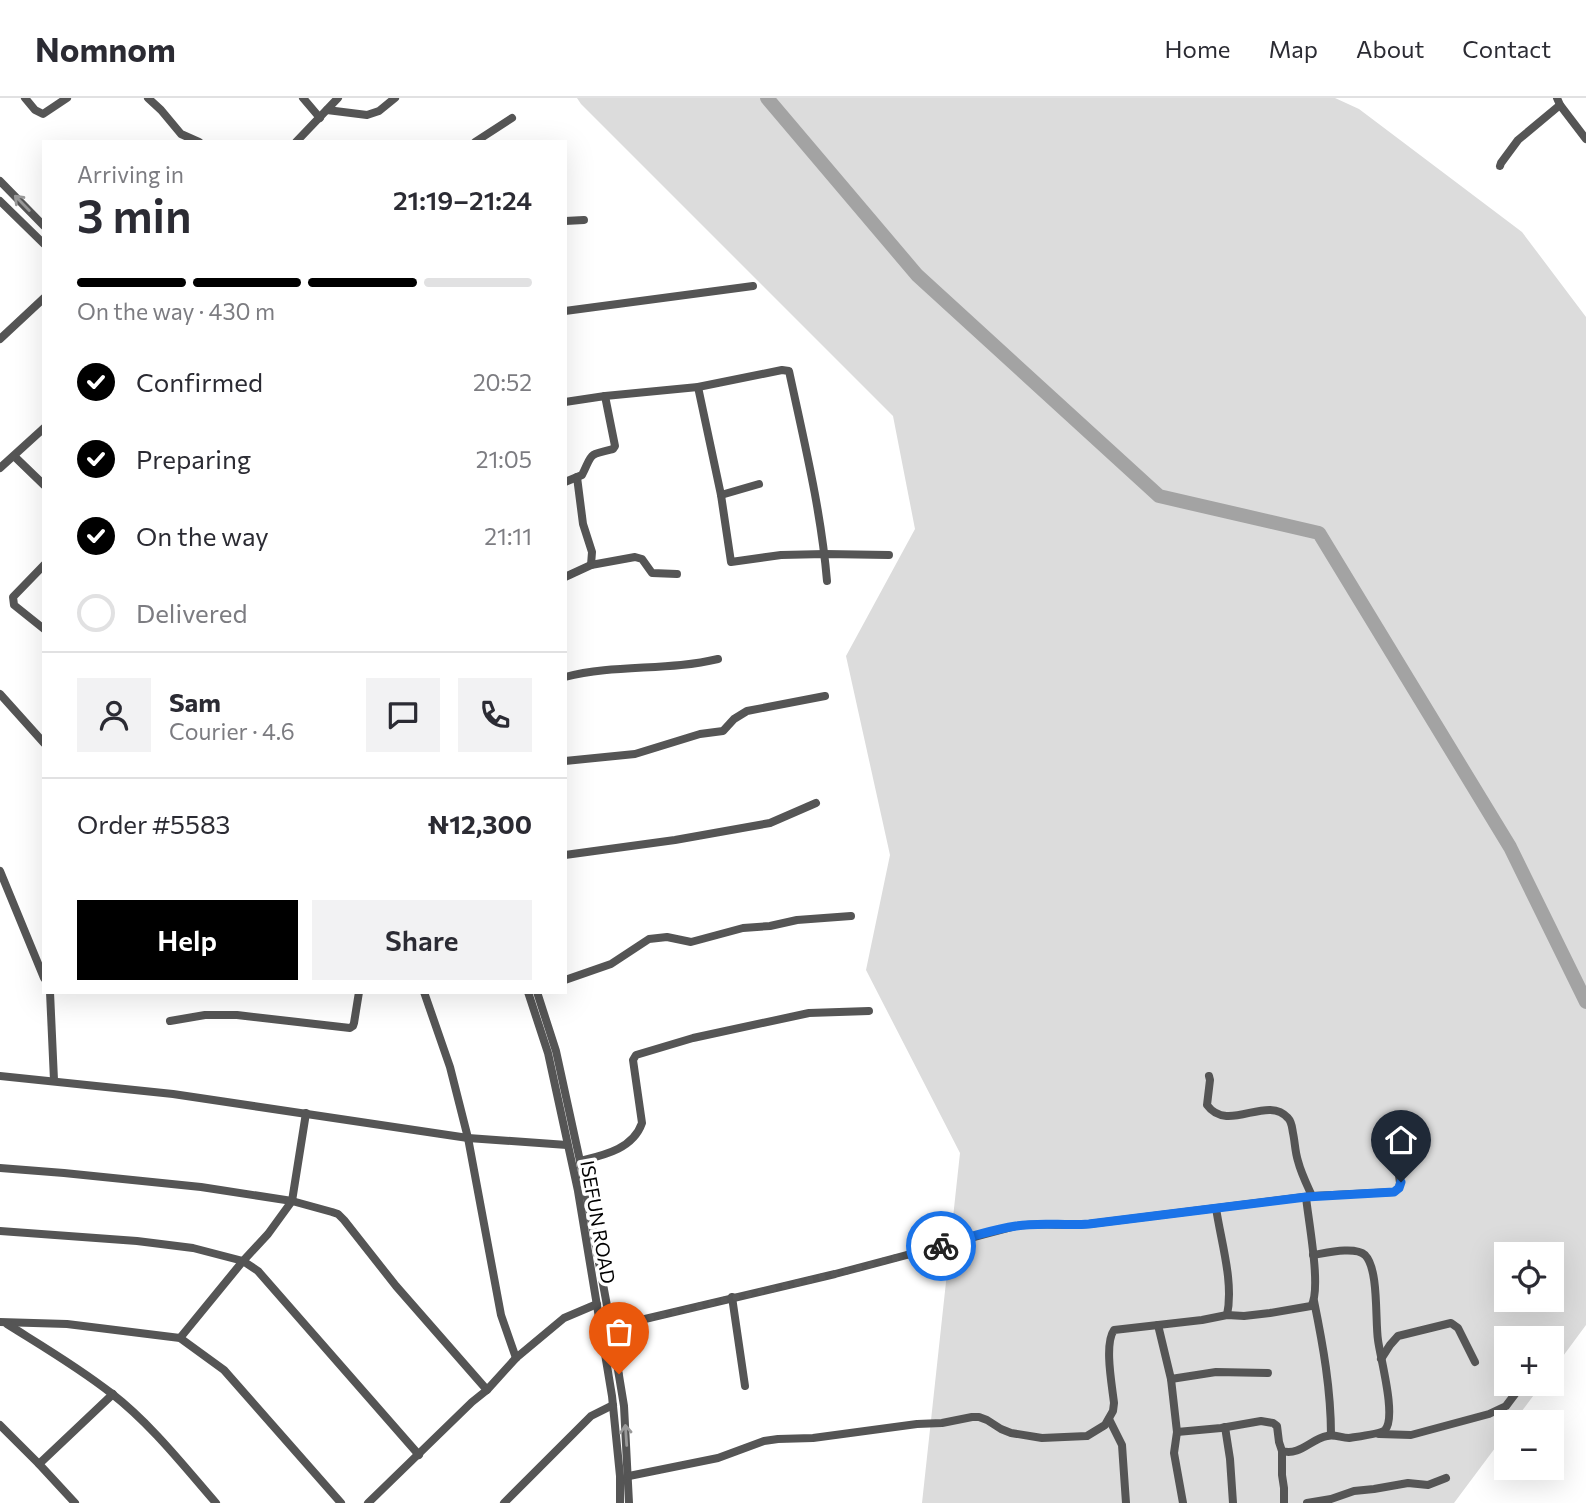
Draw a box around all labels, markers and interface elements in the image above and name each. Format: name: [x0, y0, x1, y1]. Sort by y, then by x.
text: Nomnom: [35, 28, 176, 69]
text: Home: [1165, 34, 1231, 63]
text: Map: [1269, 34, 1318, 63]
text: About: [1356, 34, 1424, 63]
text: Contact: [1462, 34, 1551, 63]
text: Arriving in: [77, 160, 184, 188]
text: 21:19–21:24: [393, 184, 532, 215]
text: 3 min: [77, 186, 192, 242]
one-way arrow: [14, 195, 31, 212]
text: On the way · 430 m: [77, 297, 275, 325]
icon: check: [77, 363, 115, 401]
text: Confirmed: [136, 366, 263, 397]
text: 20:52: [473, 368, 532, 396]
icon: check: [77, 440, 115, 478]
text: Preparing: [136, 443, 251, 474]
text: 21:05: [476, 445, 532, 473]
icon: check: [77, 517, 115, 555]
text: On the way: [136, 520, 269, 551]
text: 21:11: [484, 522, 532, 550]
text: Delivered: [136, 597, 247, 628]
button: person: [77, 678, 151, 752]
button: chat: [366, 678, 440, 752]
button: phone: [458, 678, 532, 752]
text: Sam: [169, 686, 221, 717]
text: Courier · 4.6: [169, 717, 295, 745]
text: Order #5583: [77, 808, 230, 839]
text: ₦12,300: [428, 808, 532, 839]
button: Help: [77, 900, 298, 980]
button: Share: [312, 900, 532, 980]
pin: [1371, 1110, 1431, 1182]
icon: home: [1382, 1121, 1420, 1159]
street label: ISEFUN ROAD: [576, 1158, 621, 1285]
courier: [906, 1211, 976, 1281]
icon: bike: [922, 1227, 960, 1265]
map controls: [1494, 1242, 1564, 1480]
button: locate: [1494, 1242, 1564, 1312]
pin: [589, 1302, 649, 1374]
icon: bag: [600, 1313, 638, 1351]
button: +: [1494, 1326, 1564, 1396]
button: −: [1494, 1410, 1564, 1480]
one-way arrow: [619, 1424, 632, 1447]

